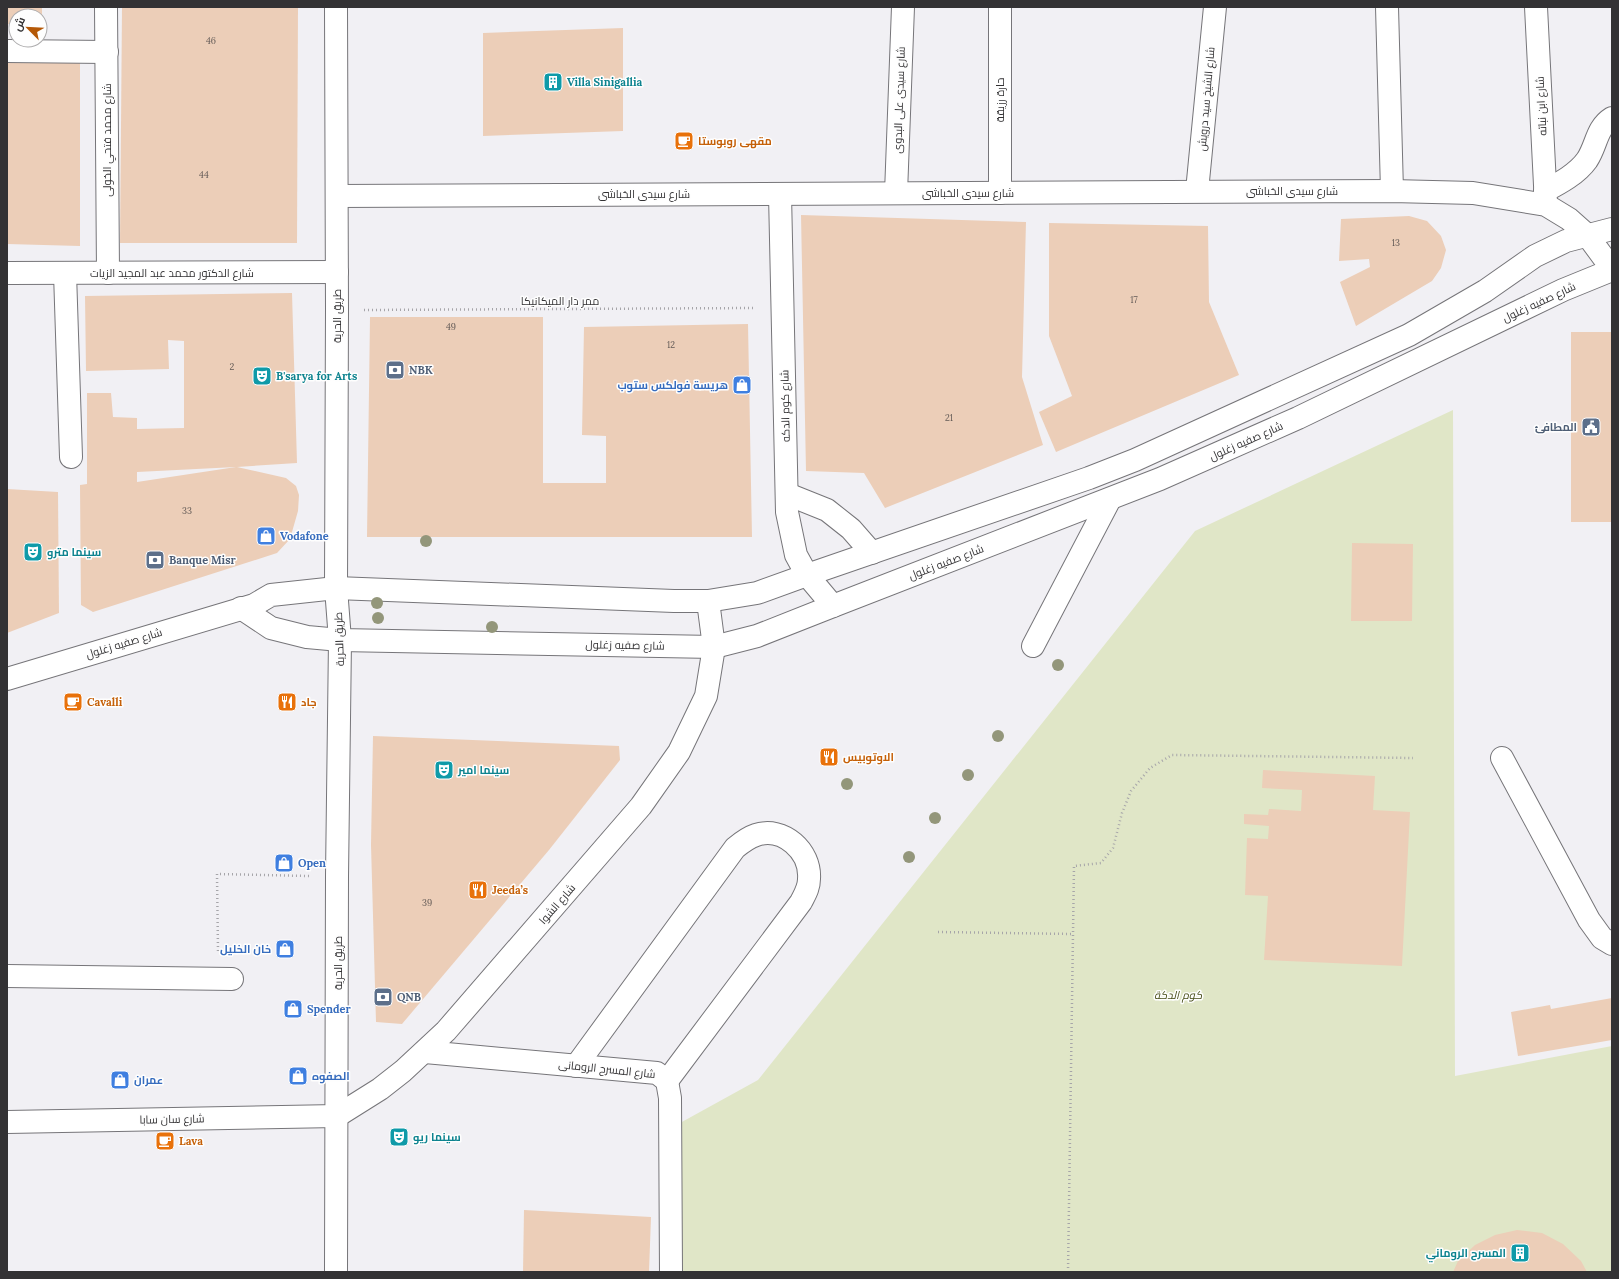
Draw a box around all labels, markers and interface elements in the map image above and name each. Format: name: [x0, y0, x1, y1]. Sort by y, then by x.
north arrow: [8, 8, 48, 48]
text: ش: [10, 15, 28, 33]
house number: 46: [206, 35, 216, 46]
street label: شارع سيدى على البدوى: [890, 46, 909, 154]
street label: شارع الشيخ سيد درويش: [1194, 46, 1219, 152]
building icon: Villa Sinigallia: [542, 71, 564, 93]
place label: Villa Sinigallia: [567, 75, 643, 89]
street label: شارع ابن نباته: [1532, 76, 1551, 136]
street label: حارة رزيقة: [993, 78, 1007, 122]
street label: شارع محمد فتحي الخولى: [100, 83, 116, 197]
cafe icon: مقهى روبوستا: [673, 130, 695, 152]
place label: مقهى روبوستا: [698, 134, 772, 149]
house number: 44: [199, 169, 209, 180]
street label: شارع سيدى الخباشى: [1246, 184, 1338, 199]
street label: شارع سيدى الخباشى: [922, 186, 1014, 201]
street label: شارع سيدى الخباشى: [598, 187, 690, 202]
house number: 13: [1392, 237, 1400, 248]
street label: شارع الدكتور محمد عبد المجيد الزيات: [90, 266, 254, 281]
street label: شارع صفيه زغلول: [1500, 279, 1578, 326]
street label: طريق الحرية: [330, 289, 344, 343]
street label: ممر دار الميكانيكا: [521, 294, 599, 308]
house number: 17: [1130, 294, 1138, 305]
house number: 49: [446, 321, 456, 332]
house number: 12: [667, 339, 675, 350]
bank icon: NBK: [384, 359, 406, 381]
house number: 2: [230, 361, 235, 372]
place label: NBK: [409, 363, 433, 377]
theatre icon: B'sarya for Arts: [251, 365, 273, 387]
place label: B'sarya for Arts: [276, 369, 357, 383]
street label: شارع كوم الدكه: [777, 370, 794, 442]
shop icon: هريسة فولكس ستوب: [731, 374, 753, 396]
place label: هريسة فولكس ستوب: [617, 378, 728, 393]
house number: 21: [945, 412, 953, 423]
public building icon: المطافئ: [1580, 416, 1602, 438]
street label: شارع صفيه زغلول: [1207, 418, 1285, 464]
place label: المطافئ: [1535, 420, 1577, 434]
house number: 33: [182, 505, 192, 516]
shop icon: Vodafone: [255, 525, 277, 547]
place label: Vodafone: [280, 529, 329, 543]
theatre icon: سينما مترو: [22, 541, 44, 563]
street label: شارع صفيه زغلول: [907, 541, 986, 584]
place label: سينما مترو: [47, 545, 101, 560]
bank icon: Banque Misr: [144, 549, 166, 571]
place label: Banque Misr: [169, 553, 236, 567]
street label: طريق الحرية: [331, 612, 347, 666]
street label: شارع صفيه زغلول: [84, 625, 164, 662]
street label: شارع صفيه زغلول: [585, 637, 665, 654]
cafe icon: Cavalli: [62, 691, 84, 713]
restaurant icon: جاد: [276, 691, 298, 713]
place label: Cavalli: [87, 695, 123, 709]
place label: جاد: [301, 695, 317, 709]
restaurant icon: الاوتوبيس: [818, 746, 840, 768]
place label: الاوتوبيس: [843, 750, 894, 765]
theatre icon: سينما امير: [433, 759, 455, 781]
place label: سينما امير: [457, 763, 509, 777]
shop icon: Open: [273, 852, 295, 874]
place label: Open: [298, 856, 326, 870]
restaurant icon: Jeeda’s: [467, 879, 489, 901]
street label: شارع الشوا: [536, 881, 579, 928]
place label: Jeeda’s: [492, 883, 528, 897]
house number: 39: [422, 897, 432, 908]
street label: طريق الحرية: [331, 936, 345, 990]
shop icon: خان الخليل: [274, 938, 296, 960]
place label: خان الخليل: [220, 942, 271, 956]
bank icon: QNB: [372, 986, 394, 1008]
park label: كوم الدكة: [1154, 988, 1202, 1003]
place label: QNB: [397, 990, 421, 1004]
shop icon: Spender: [282, 998, 304, 1020]
place label: Spender: [307, 1002, 351, 1016]
street label: شارع المسرح الرومانى: [558, 1057, 656, 1082]
shop icon: الصفوه: [287, 1065, 309, 1087]
shop icon: عمران: [109, 1069, 131, 1091]
place label: الصفوه: [312, 1069, 350, 1084]
place label: عمران: [134, 1073, 163, 1087]
street label: شارع سان سابا: [139, 1111, 205, 1128]
theatre icon: سينما ريو: [388, 1126, 410, 1148]
cafe icon: Lava: [154, 1130, 176, 1152]
place label: سينما ريو: [413, 1130, 461, 1145]
place label: Lava: [179, 1134, 203, 1148]
building icon: المسرح الروماني: [1509, 1242, 1531, 1264]
place label: المسرح الروماني: [1426, 1246, 1506, 1263]

